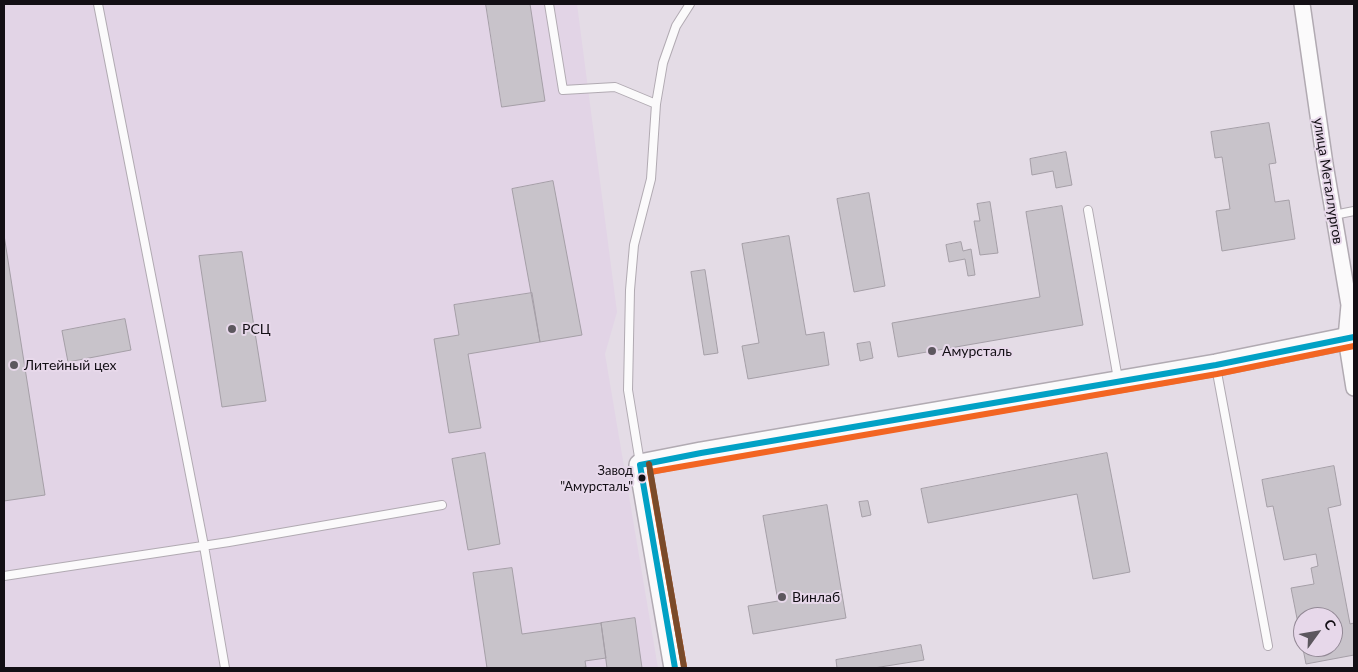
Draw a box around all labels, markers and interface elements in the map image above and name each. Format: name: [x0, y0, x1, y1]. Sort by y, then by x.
street label: улица Металлургов: [1310, 117, 1346, 245]
place label: РСЦ: [242, 321, 271, 337]
marker: РСЦ: [226, 323, 238, 335]
place label: Амурсталь: [942, 343, 1012, 359]
marker: Амурсталь: [926, 345, 938, 357]
place label: Литейный цех: [24, 357, 117, 373]
marker: Литейный цех: [8, 359, 20, 371]
place label: Завод "Амурсталь": [560, 463, 633, 494]
marker: Завод "Амурсталь": [637, 473, 647, 483]
place label: Винлаб: [792, 589, 840, 605]
marker: Винлаб: [776, 591, 788, 603]
north arrow: [1293, 607, 1343, 657]
text: С: [1321, 616, 1340, 633]

